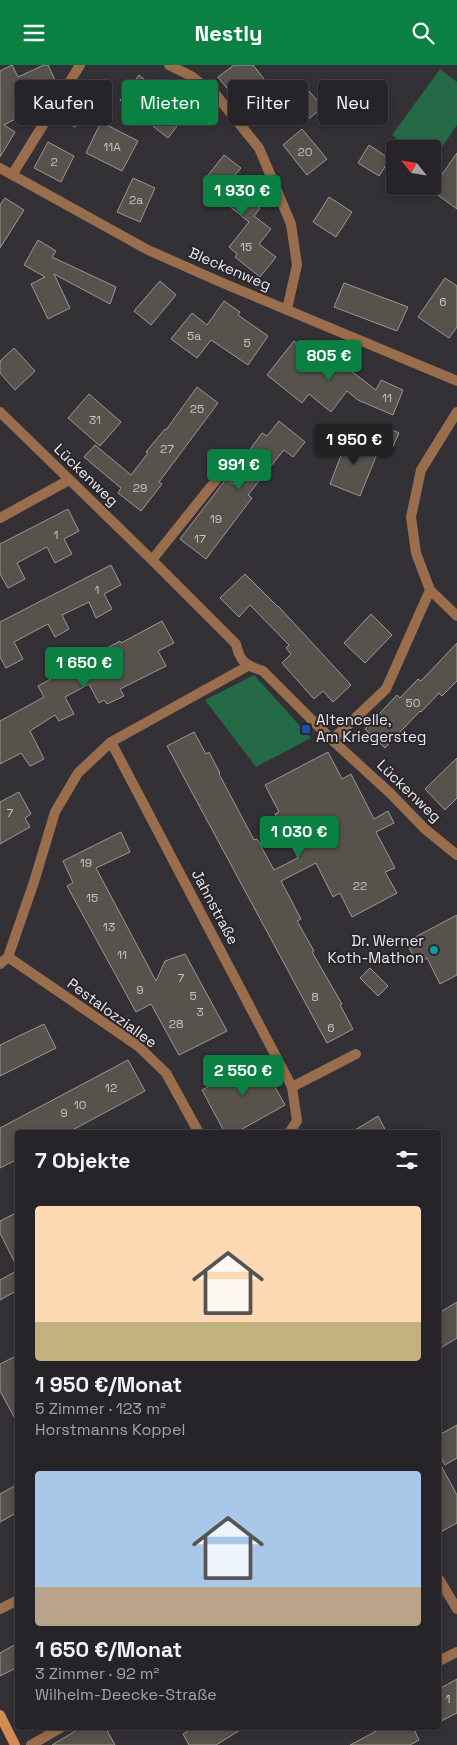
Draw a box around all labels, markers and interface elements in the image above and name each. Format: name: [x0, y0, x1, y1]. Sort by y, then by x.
icon: menu: [20, 19, 48, 47]
text: Nestly: [194, 19, 263, 47]
icon: search: [409, 19, 437, 47]
chip: Kaufen: [15, 80, 112, 125]
chip: Mieten: [122, 80, 218, 125]
chip: Filter: [228, 80, 308, 125]
chip: Neu: [318, 80, 388, 125]
house number: 11A: [103, 139, 121, 155]
north arrow: [386, 140, 441, 195]
map controls: [386, 140, 441, 195]
house number: 20: [298, 144, 312, 160]
house number: 2: [50, 154, 58, 170]
pin: 1 930 €: [196, 175, 288, 217]
text: 1 930 €: [214, 180, 270, 201]
house number: 2a: [129, 192, 143, 208]
house number: 15: [240, 239, 252, 255]
street label: Bleckenweg: [186, 243, 274, 294]
house number: 6: [439, 294, 447, 310]
house number: 5a: [187, 328, 201, 344]
house number: 5: [243, 335, 251, 351]
pin: 805 €: [294, 339, 364, 382]
text: 805 €: [307, 345, 351, 366]
house number: 11: [382, 390, 392, 406]
house number: 25: [190, 401, 204, 417]
house number: 31: [89, 412, 101, 428]
pin: 1 950 €: [308, 423, 400, 466]
text: 1 950 €: [326, 429, 382, 450]
street label: Lückenweg: [50, 439, 123, 510]
house number: 27: [160, 441, 174, 457]
pin: 991 €: [204, 449, 274, 491]
text: 991 €: [218, 454, 260, 475]
house number: 29: [133, 480, 147, 496]
house number: 19: [210, 511, 222, 527]
house number: 1: [53, 527, 59, 543]
house number: 17: [194, 531, 206, 547]
house number: 1: [94, 582, 100, 598]
pin: 1 650 €: [38, 647, 130, 689]
text: 1 650 €: [56, 652, 112, 673]
house number: 50: [406, 695, 420, 711]
place label: Altencelle, Am Kriegersteg: [316, 710, 426, 746]
marker: Altencelle, Am Kriegersteg: [300, 723, 312, 735]
street label: Lückenweg: [373, 755, 446, 826]
house number: 7: [7, 805, 14, 821]
pin: 1 030 €: [253, 815, 345, 858]
text: 1 030 €: [271, 821, 327, 842]
house number: 19: [80, 855, 92, 871]
street label: Jahnstraße: [188, 866, 243, 948]
house number: 22: [353, 878, 367, 894]
house number: 15: [86, 890, 98, 906]
house number: 13: [103, 919, 115, 935]
place label: Dr. Werner Koth-Mathon: [328, 931, 424, 967]
marker: Dr. Werner Koth-Mathon: [428, 944, 440, 956]
house number: 11: [117, 947, 127, 963]
house number: 7: [178, 970, 185, 986]
street label: Pestalozziallee: [64, 974, 161, 1052]
house number: 9: [136, 982, 144, 998]
house number: 5: [189, 988, 197, 1004]
house number: 8: [311, 989, 319, 1005]
house number: 3: [196, 1004, 204, 1020]
house number: 28: [169, 1016, 183, 1032]
house number: 6: [327, 1020, 335, 1036]
pin: 2 550 €: [197, 1055, 289, 1097]
text: 2 550 €: [214, 1060, 272, 1081]
house number: 12: [105, 1080, 117, 1096]
house number: 10: [74, 1097, 86, 1113]
house number: 9: [60, 1105, 68, 1121]
icon: filters: [393, 1146, 421, 1174]
text: 7 Objekte: [35, 1147, 130, 1174]
icon: home: [183, 1238, 273, 1328]
text: 1 950 €/Monat: [35, 1371, 182, 1398]
text: 5 Zimmer · 123 m²: [35, 1398, 166, 1419]
text: Horstmanns Koppel: [35, 1419, 185, 1440]
icon: home: [183, 1503, 273, 1593]
text: 1 650 €/Monat: [35, 1636, 182, 1663]
text: 3 Zimmer · 92 m²: [35, 1663, 159, 1684]
text: Wilhelm-Deecke-Straße: [35, 1684, 217, 1705]
house number: 1: [445, 1691, 451, 1707]

